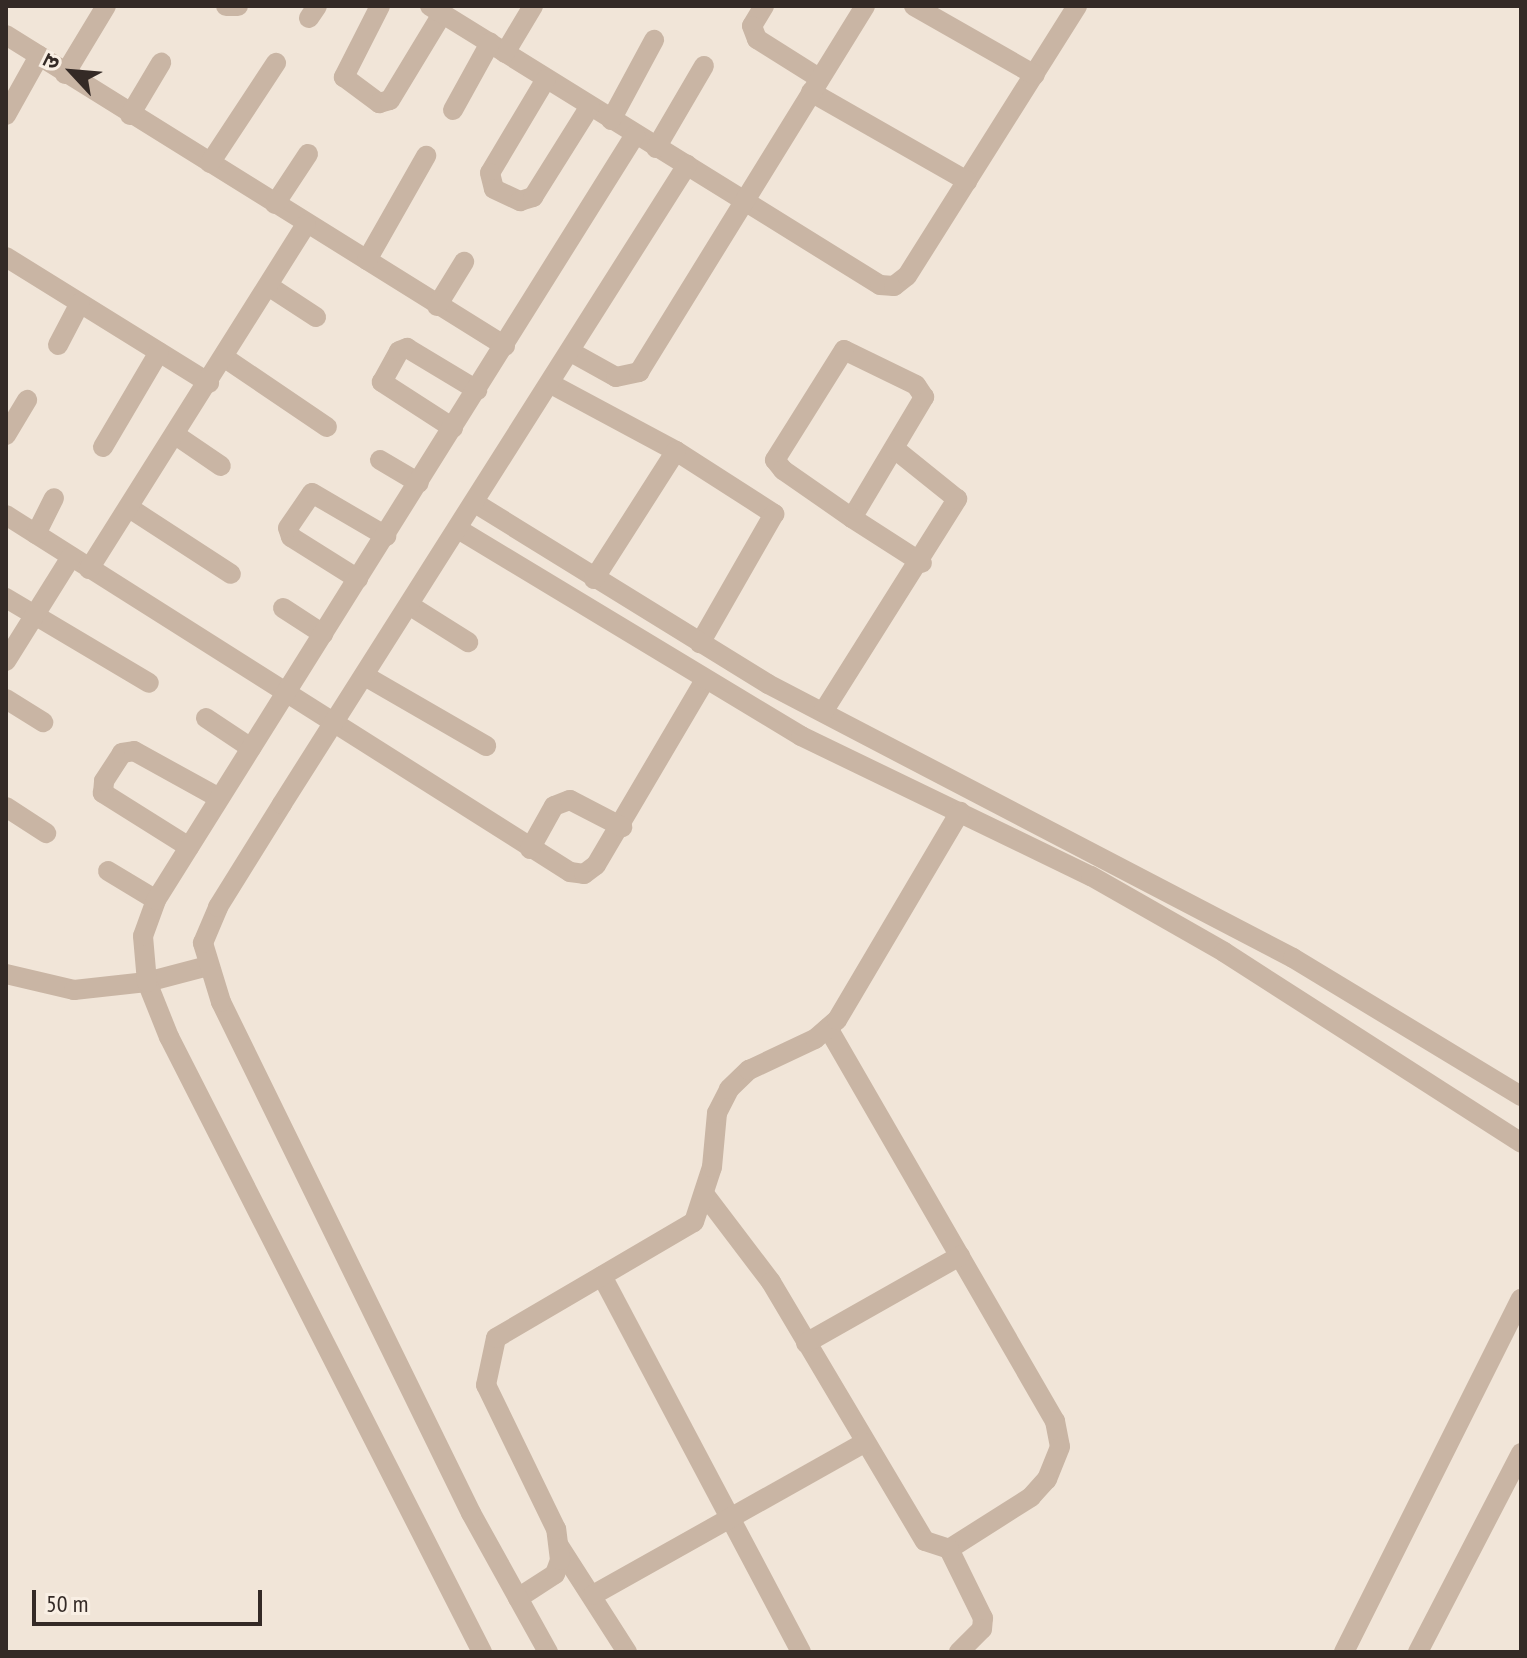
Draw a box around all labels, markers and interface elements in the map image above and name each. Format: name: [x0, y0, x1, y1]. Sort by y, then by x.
north arrow: [32, 32, 112, 112]
text: उ: [35, 50, 66, 73]
scale bar: [36, 1574, 266, 1624]
text: 50 m: [46, 1588, 88, 1619]

